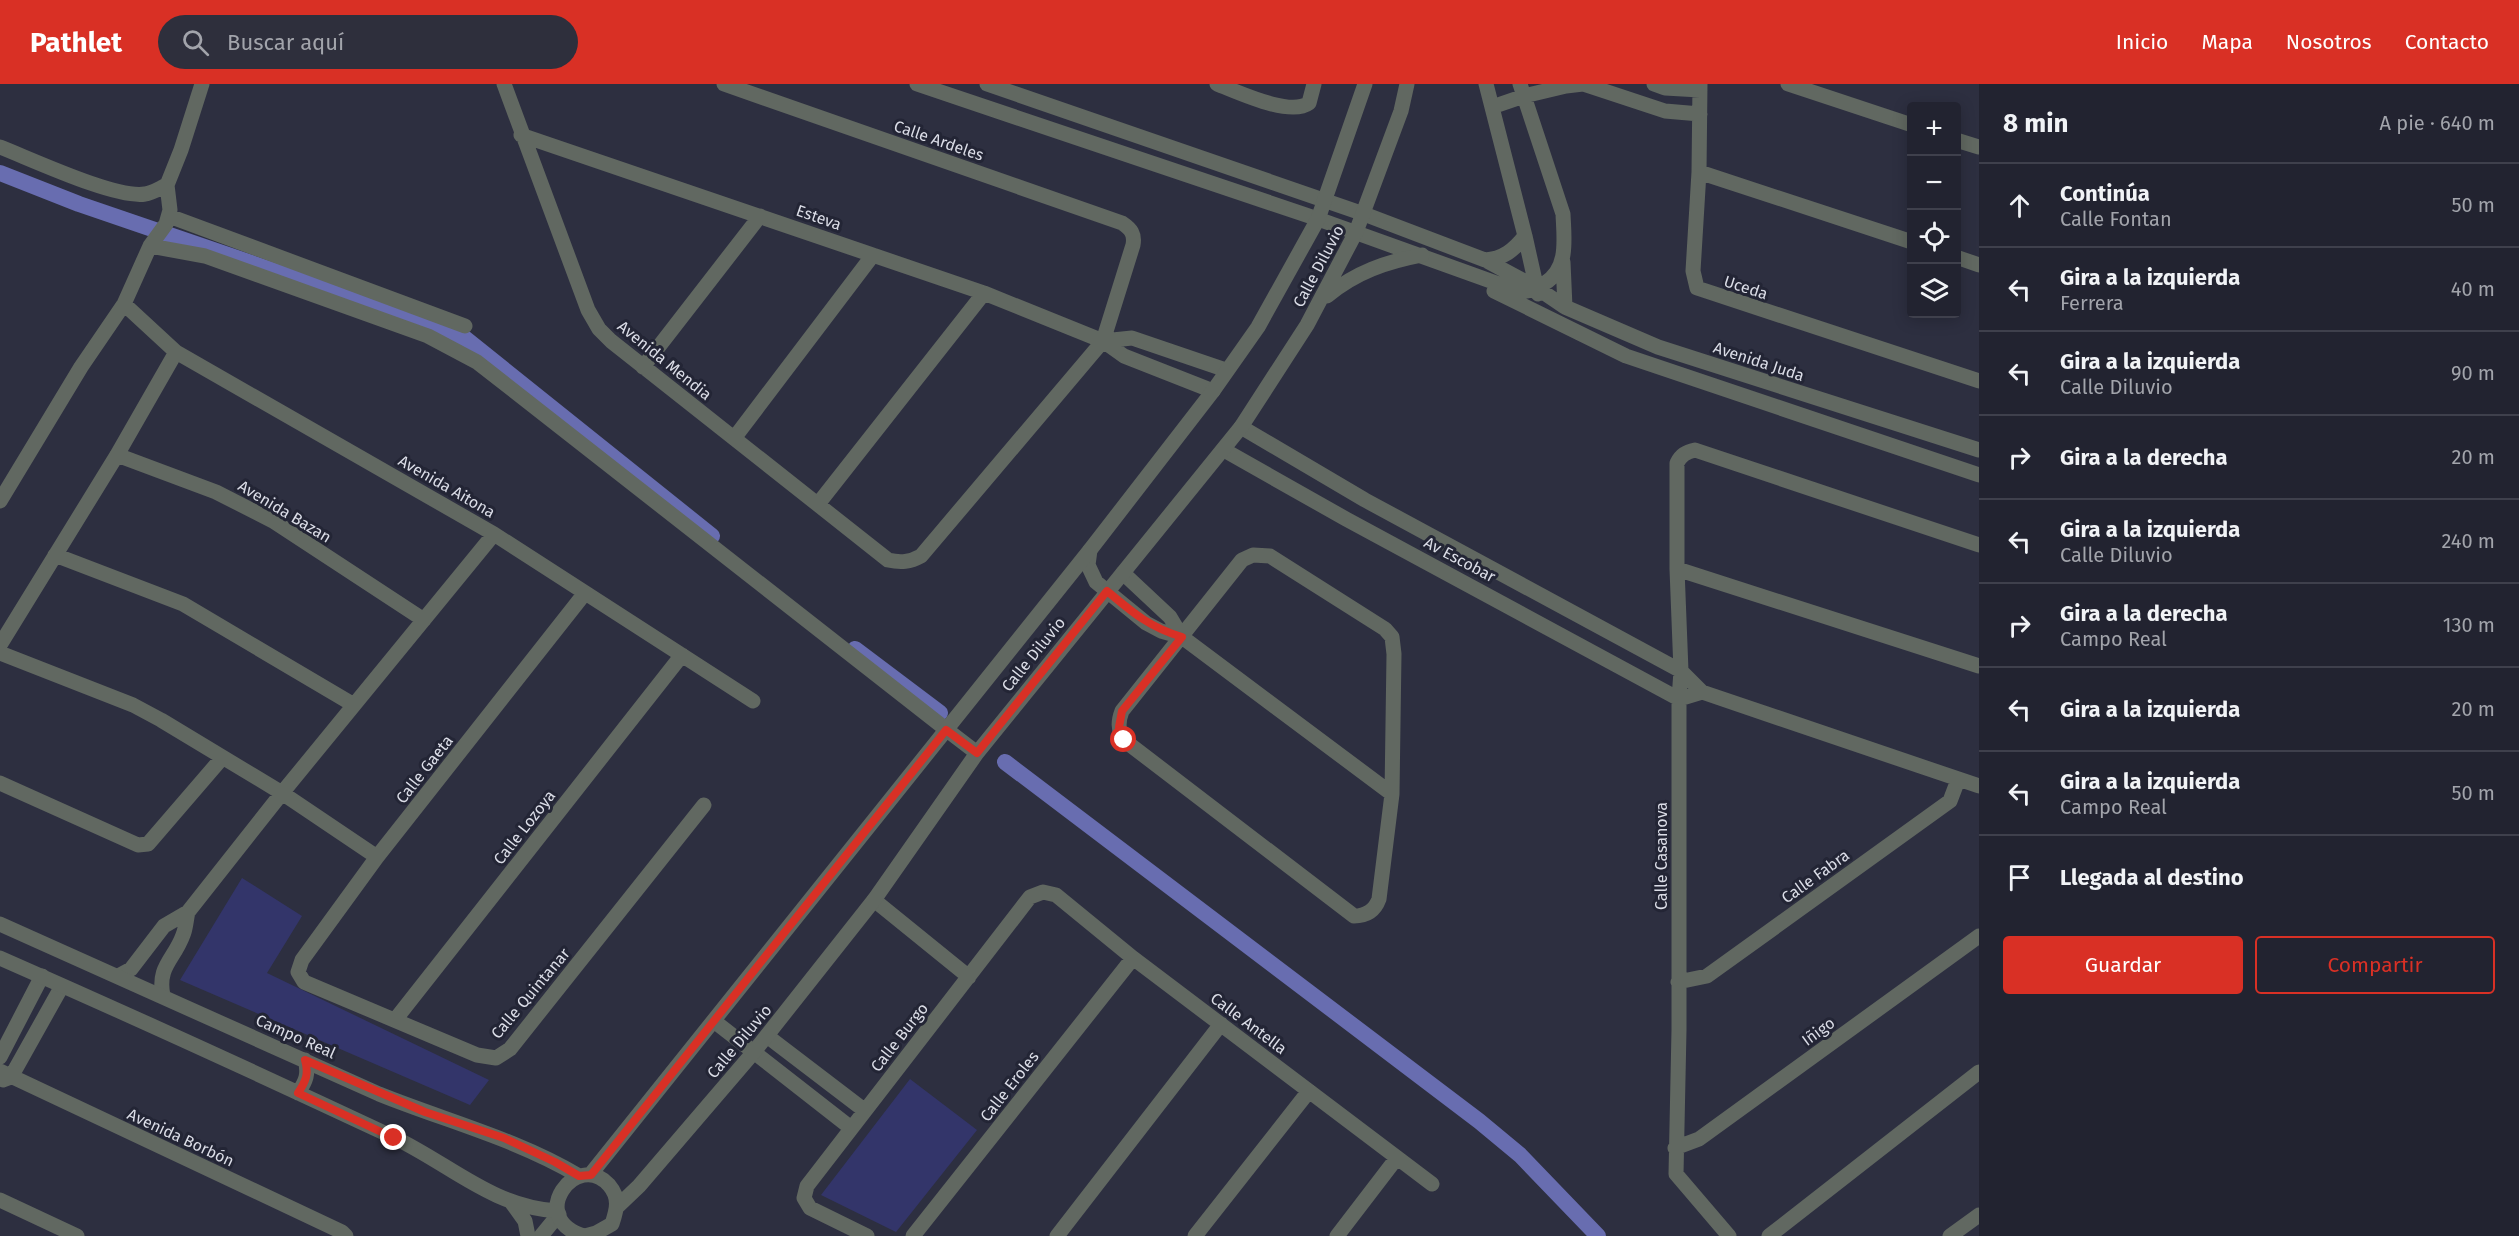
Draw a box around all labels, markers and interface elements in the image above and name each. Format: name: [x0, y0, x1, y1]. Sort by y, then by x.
search box: [158, 15, 578, 69]
text: Pathlet: [30, 26, 122, 59]
icon: search: [179, 26, 212, 59]
text: Buscar aquí: [227, 29, 344, 56]
text: Inicio: [2116, 29, 2168, 55]
text: Mapa: [2201, 29, 2253, 55]
text: Nosotros: [2286, 29, 2372, 55]
text: Contacto: [2405, 29, 2489, 55]
map controls: [1907, 102, 1961, 318]
button: +: [1907, 102, 1961, 156]
text: 8 min: [2003, 108, 2069, 139]
text: A pie · 640 m: [2380, 111, 2495, 135]
street label: Calle Ardeles: [892, 116, 986, 165]
button: −: [1907, 156, 1961, 210]
text: Continúa: [2060, 180, 2150, 207]
icon: ahead: [2003, 189, 2036, 222]
text: 50 m: [2451, 193, 2495, 217]
street label: Esteva: [794, 201, 844, 234]
text: Calle Fontan: [2060, 207, 2172, 231]
button: locate: [1907, 210, 1961, 264]
street label: Calle Diluvio: [1289, 222, 1348, 310]
button: layers: [1907, 264, 1961, 318]
text: Gira a la izquierda: [2060, 264, 2240, 291]
street label: Uceda: [1722, 271, 1770, 303]
icon: left: [2003, 273, 2036, 306]
text: 40 m: [2451, 277, 2495, 301]
text: Ferrera: [2060, 291, 2124, 315]
street label: Avenida Mendia: [614, 317, 716, 404]
street label: Avenida Juda: [1711, 338, 1807, 385]
text: Gira a la izquierda: [2060, 348, 2240, 375]
icon: left: [2003, 357, 2036, 390]
text: 90 m: [2451, 361, 2495, 385]
text: Calle Diluvio: [2060, 375, 2173, 399]
icon: right: [2003, 441, 2036, 474]
text: Gira a la derecha: [2060, 444, 2228, 471]
text: 20 m: [2452, 445, 2495, 469]
street label: Avenida Aitona: [395, 451, 499, 522]
street label: Avenida Bazan: [235, 476, 335, 547]
text: Gira a la izquierda: [2060, 516, 2240, 543]
icon: left: [2003, 525, 2036, 558]
text: 240 m: [2441, 529, 2495, 553]
street label: Av Escobar: [1421, 533, 1499, 587]
text: Calle Diluvio: [2060, 543, 2173, 567]
text: Gira a la derecha: [2060, 600, 2228, 627]
icon: right: [2003, 609, 2036, 642]
street label: Calle Diluvio: [998, 613, 1069, 695]
text: 130 m: [2443, 613, 2495, 637]
text: Campo Real: [2060, 627, 2167, 651]
icon: left: [2003, 693, 2036, 726]
text: Gira a la izquierda: [2060, 696, 2240, 723]
text: 20 m: [2452, 697, 2495, 721]
route start: [1110, 726, 1136, 752]
street label: Calle Gaeta: [392, 731, 457, 807]
text: Gira a la izquierda: [2060, 768, 2240, 795]
icon: left: [2003, 777, 2036, 810]
text: 50 m: [2451, 781, 2495, 805]
street label: Calle Lozoya: [490, 786, 559, 868]
text: Campo Real: [2060, 795, 2167, 819]
street label: Calle Casanova: [1652, 802, 1671, 910]
street label: Calle Fabra: [1778, 845, 1853, 907]
icon: arrive: [2003, 861, 2036, 894]
text: Llegada al destino: [2060, 864, 2244, 891]
button: Guardar: [2003, 936, 2243, 994]
button: Compartir: [2255, 936, 2495, 994]
street label: Calle Quintanar: [487, 944, 574, 1043]
street label: Calle Antella: [1207, 989, 1291, 1058]
street label: Calle Burgo: [867, 999, 932, 1075]
street label: Calle Diluvio: [703, 1001, 776, 1082]
street label: Campo Real: [253, 1010, 339, 1063]
street label: Iñigo: [1798, 1013, 1838, 1050]
street label: Calle Eroles: [976, 1047, 1043, 1125]
street label: Avenida Borbón: [124, 1104, 237, 1170]
route end: [380, 1124, 406, 1150]

